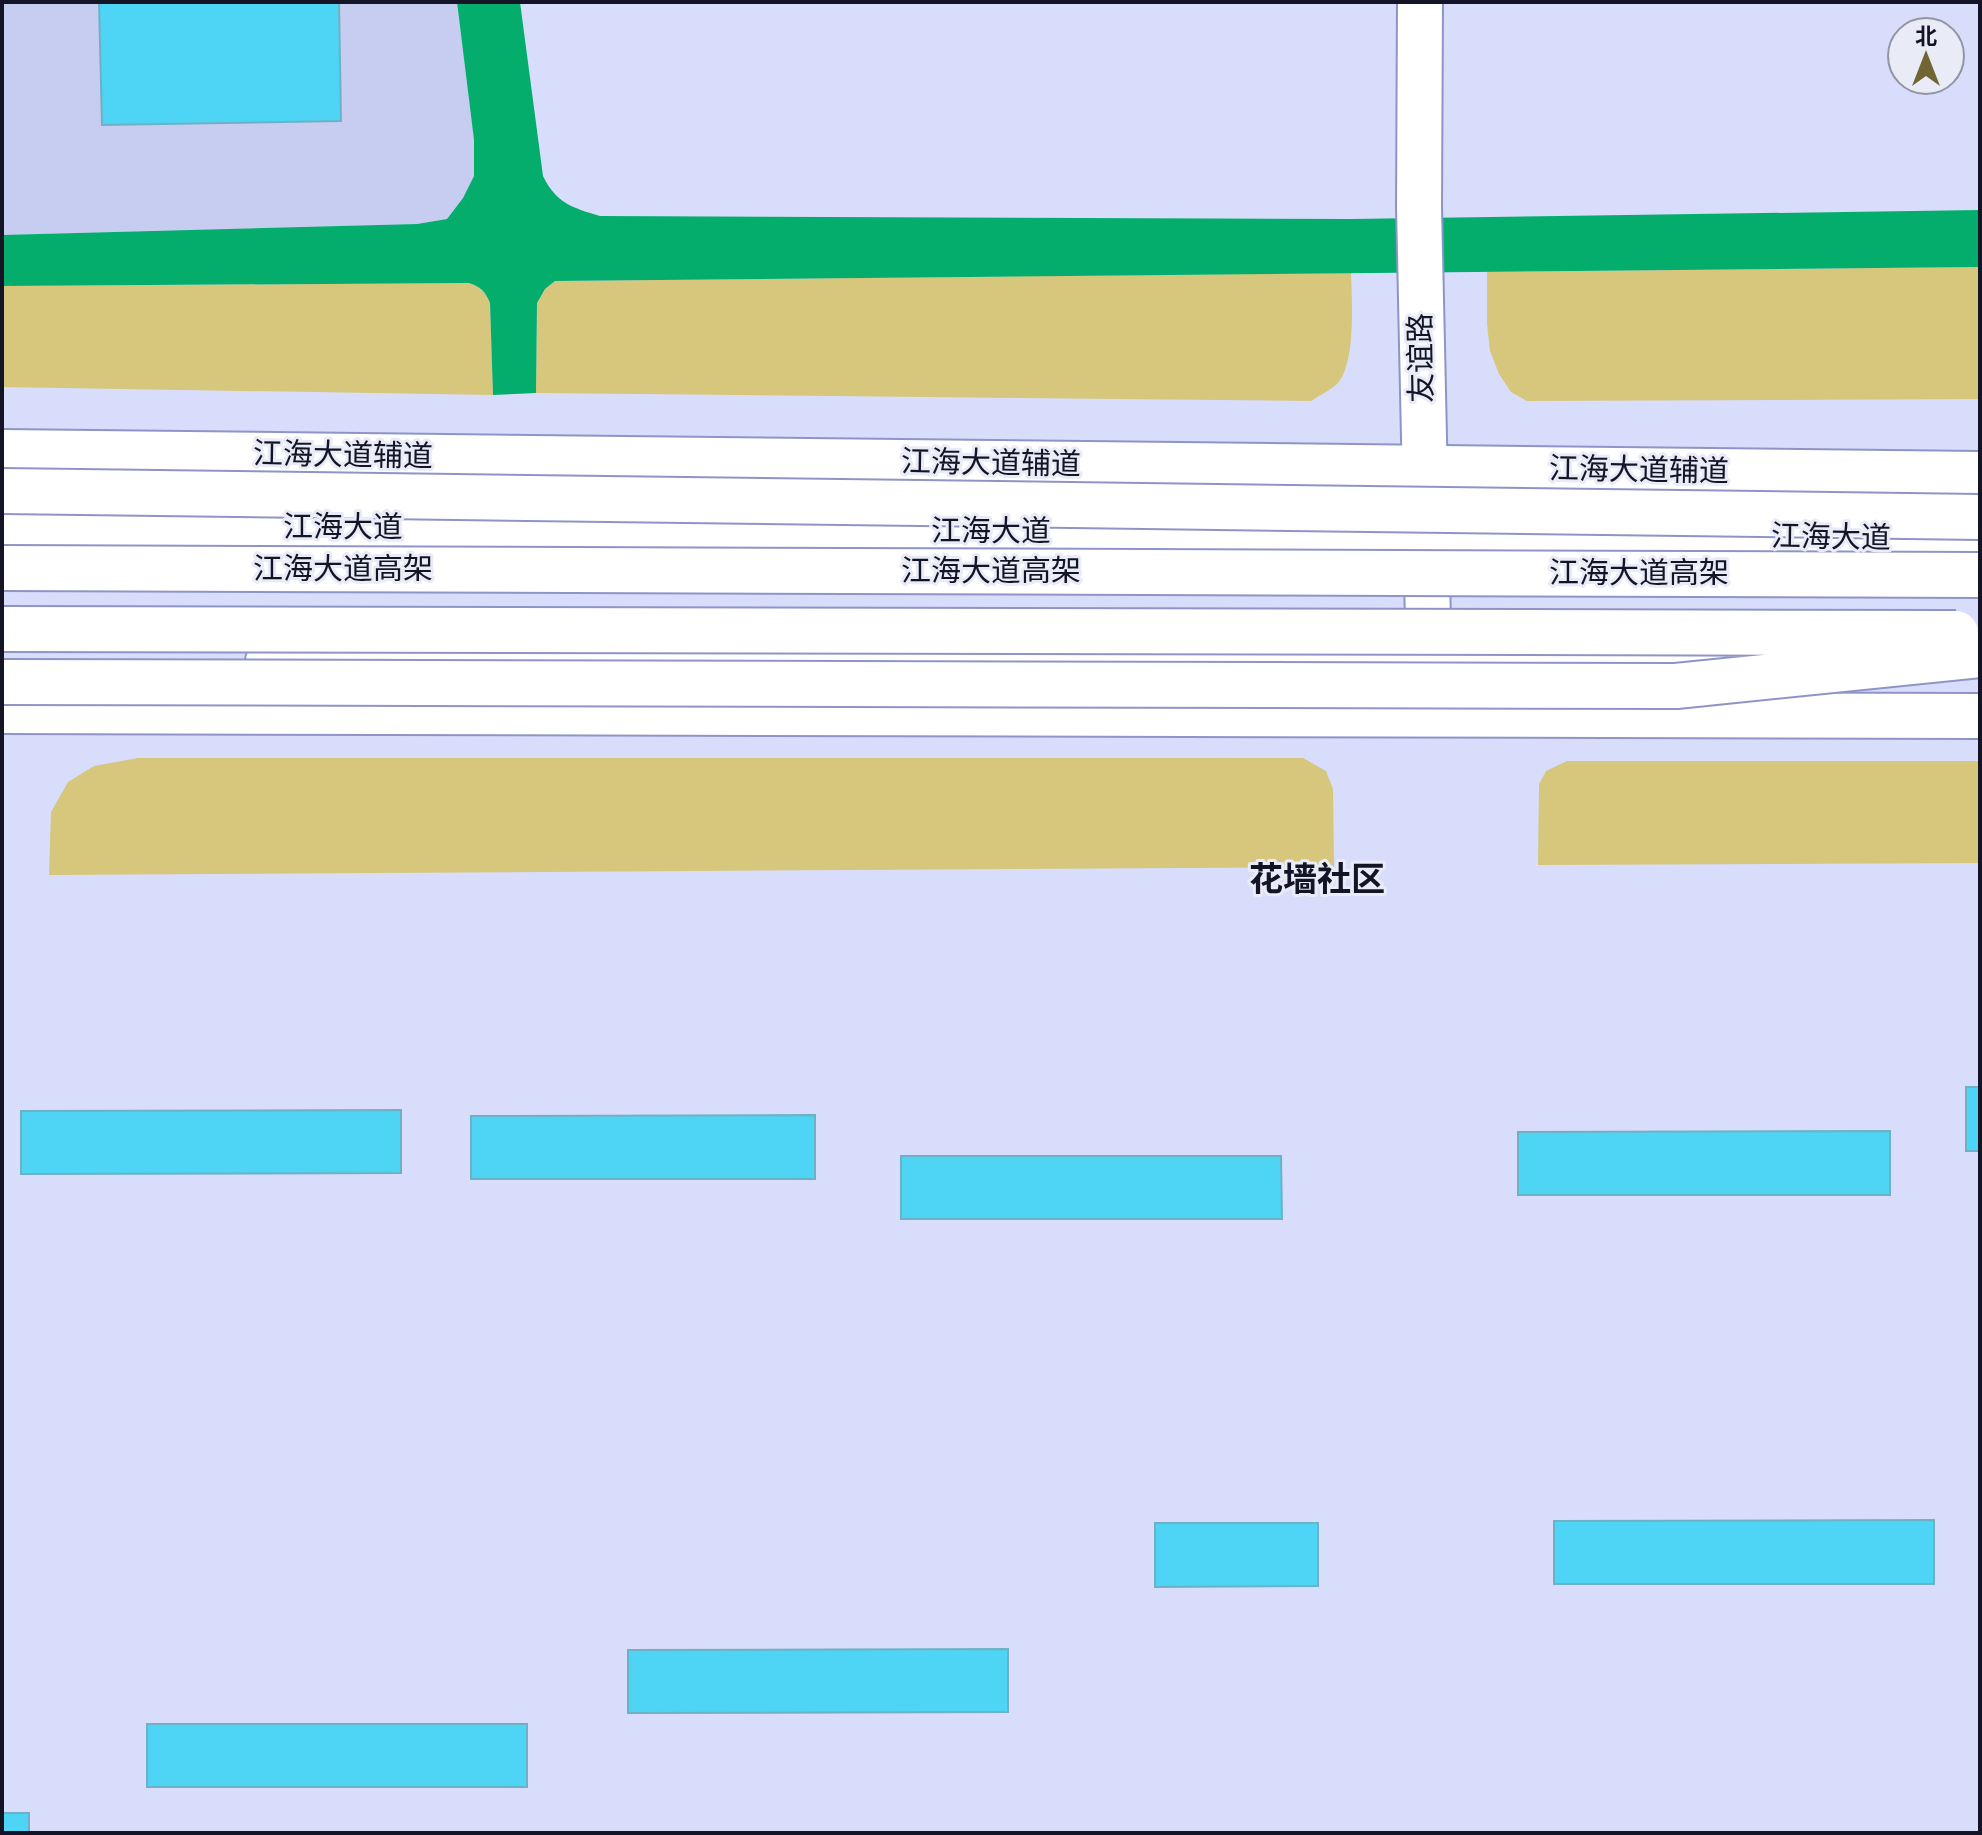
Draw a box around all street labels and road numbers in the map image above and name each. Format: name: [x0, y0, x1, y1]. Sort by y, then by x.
street label: 友谊路: [1403, 313, 1441, 403]
street label: 江海大道辅道: [253, 436, 433, 476]
street label: 江海大道辅道: [901, 444, 1081, 484]
street label: 江海大道辅道: [1549, 451, 1729, 491]
street label: 江海大道: [283, 510, 403, 546]
street label: 江海大道: [931, 514, 1051, 550]
street label: 江海大道: [1771, 519, 1891, 557]
street label: 江海大道高架: [253, 552, 433, 588]
street label: 江海大道高架: [901, 554, 1081, 590]
street label: 江海大道高架: [1549, 556, 1729, 592]

